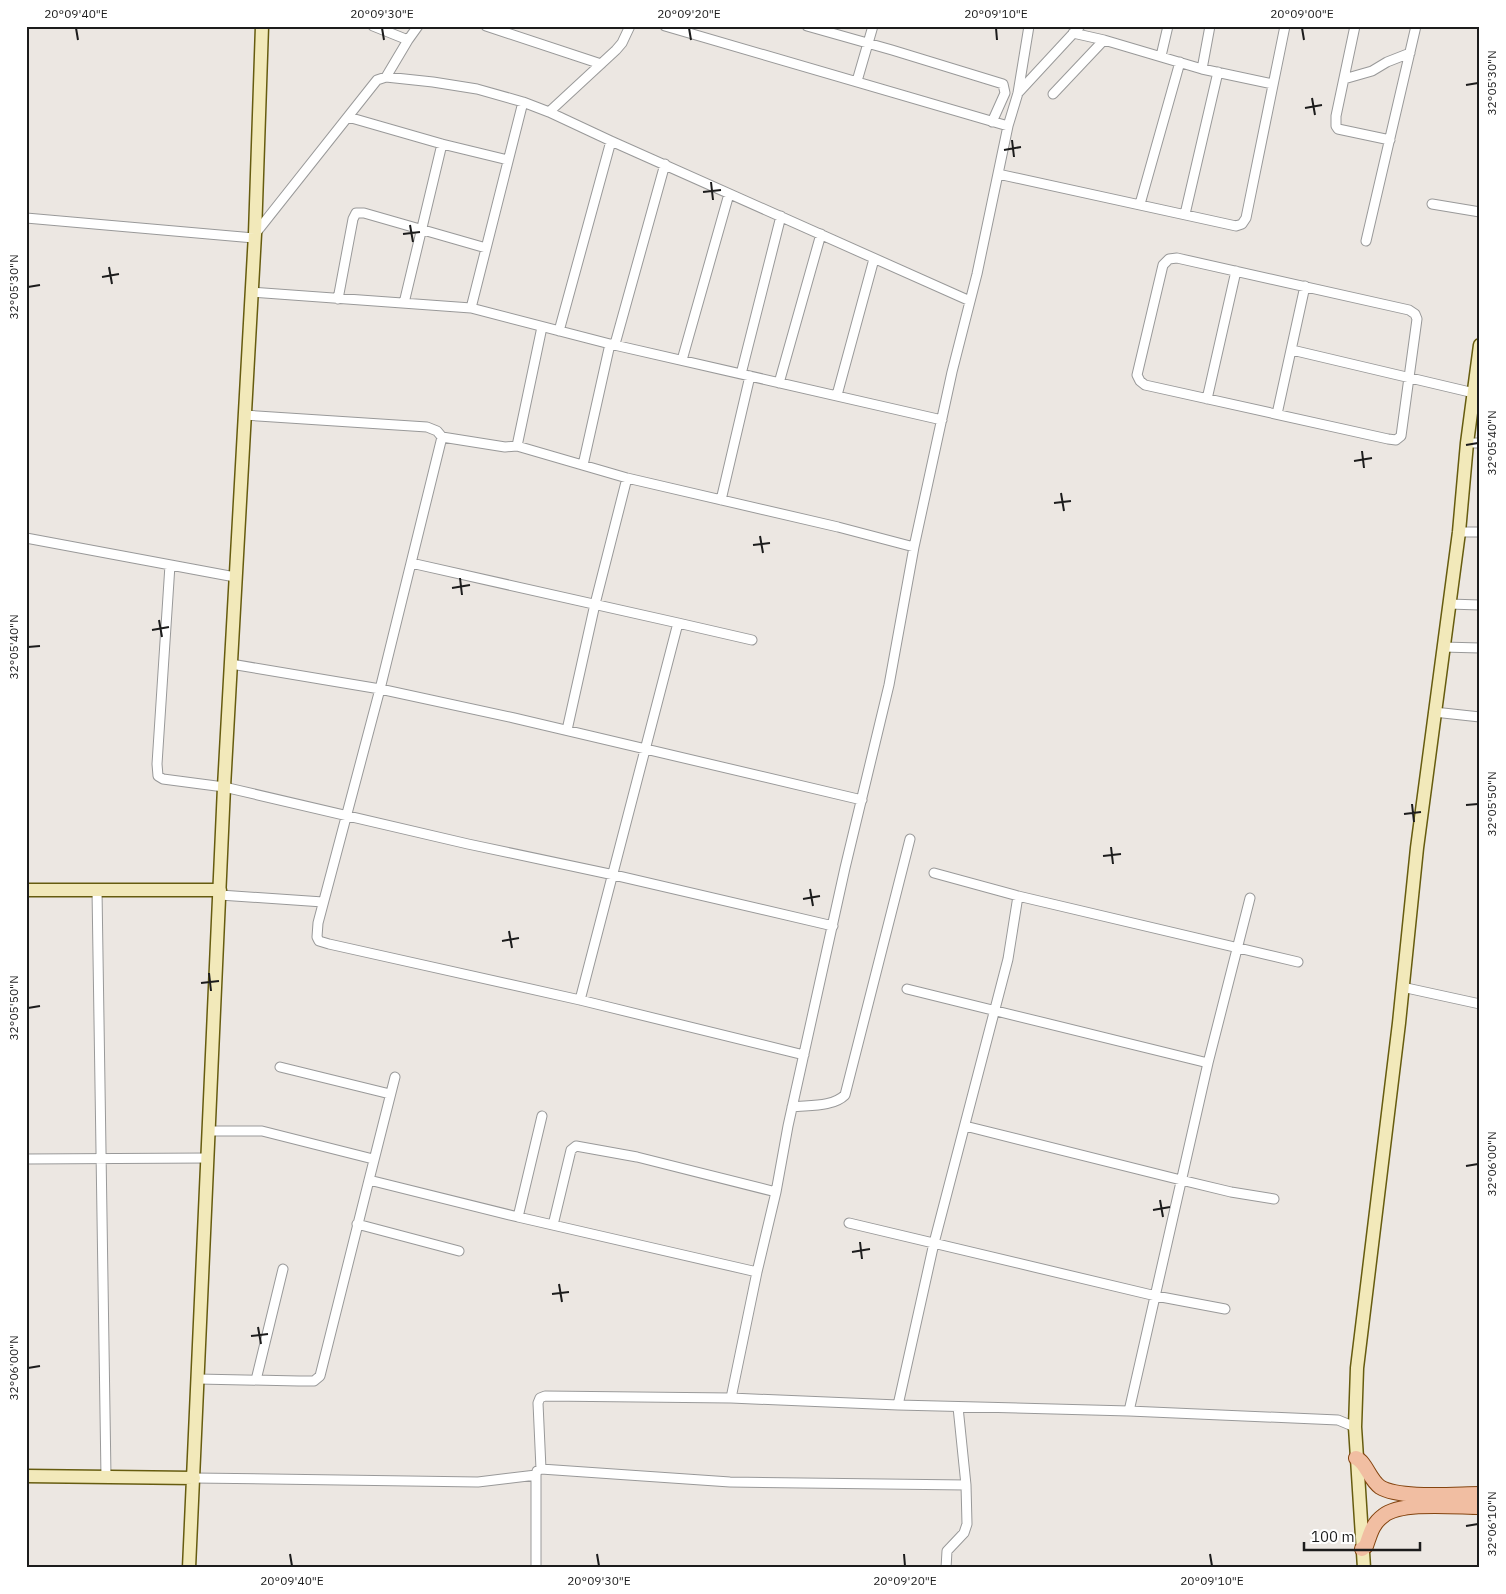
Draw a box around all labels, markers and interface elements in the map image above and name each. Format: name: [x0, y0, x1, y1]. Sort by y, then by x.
text: 20°09'40"E: [44, 6, 108, 21]
text: 20°09'30"E: [350, 6, 414, 21]
text: 20°09'20"E: [657, 6, 721, 21]
text: 20°09'10"E: [964, 6, 1028, 21]
text: 20°09'00"E: [1270, 6, 1334, 21]
text: 32°05'30"N: [1484, 50, 1499, 116]
text: 32°05'30"N: [6, 254, 21, 320]
text: 32°05'40"N: [1484, 410, 1499, 476]
text: 32°05'40"N: [6, 614, 21, 680]
text: 32°05'50"N: [1484, 771, 1499, 837]
text: 32°05'50"N: [6, 975, 21, 1041]
text: 32°06'00"N: [1484, 1131, 1499, 1197]
text: 32°06'00"N: [6, 1335, 21, 1401]
text: 32°06'10"N: [1484, 1491, 1499, 1557]
scale bar: [1304, 1519, 1420, 1551]
text: 100 m: [1311, 1527, 1355, 1546]
text: 20°09'40"E: [260, 1573, 324, 1588]
text: 20°09'30"E: [567, 1573, 631, 1588]
text: 20°09'20"E: [873, 1573, 937, 1588]
text: 20°09'10"E: [1180, 1573, 1244, 1588]

